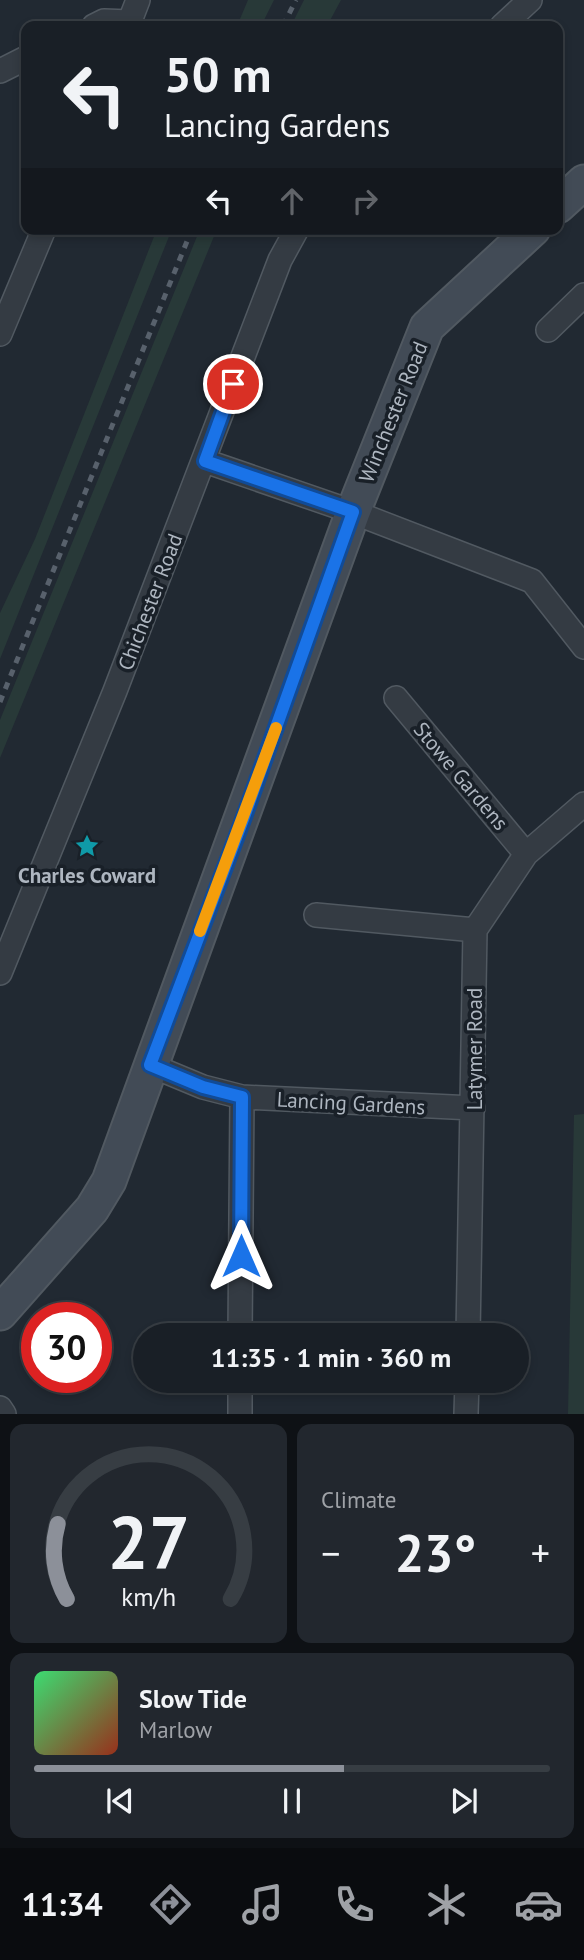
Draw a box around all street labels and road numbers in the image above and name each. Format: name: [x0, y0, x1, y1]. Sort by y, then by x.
street label: Winchester Road: [352, 338, 434, 486]
street label: Chichester Road: [112, 530, 188, 674]
street label: Stowe Gardens: [408, 716, 514, 836]
street label: Latymer Road: [461, 988, 488, 1110]
street label: Lancing Gardens: [276, 1086, 426, 1120]

